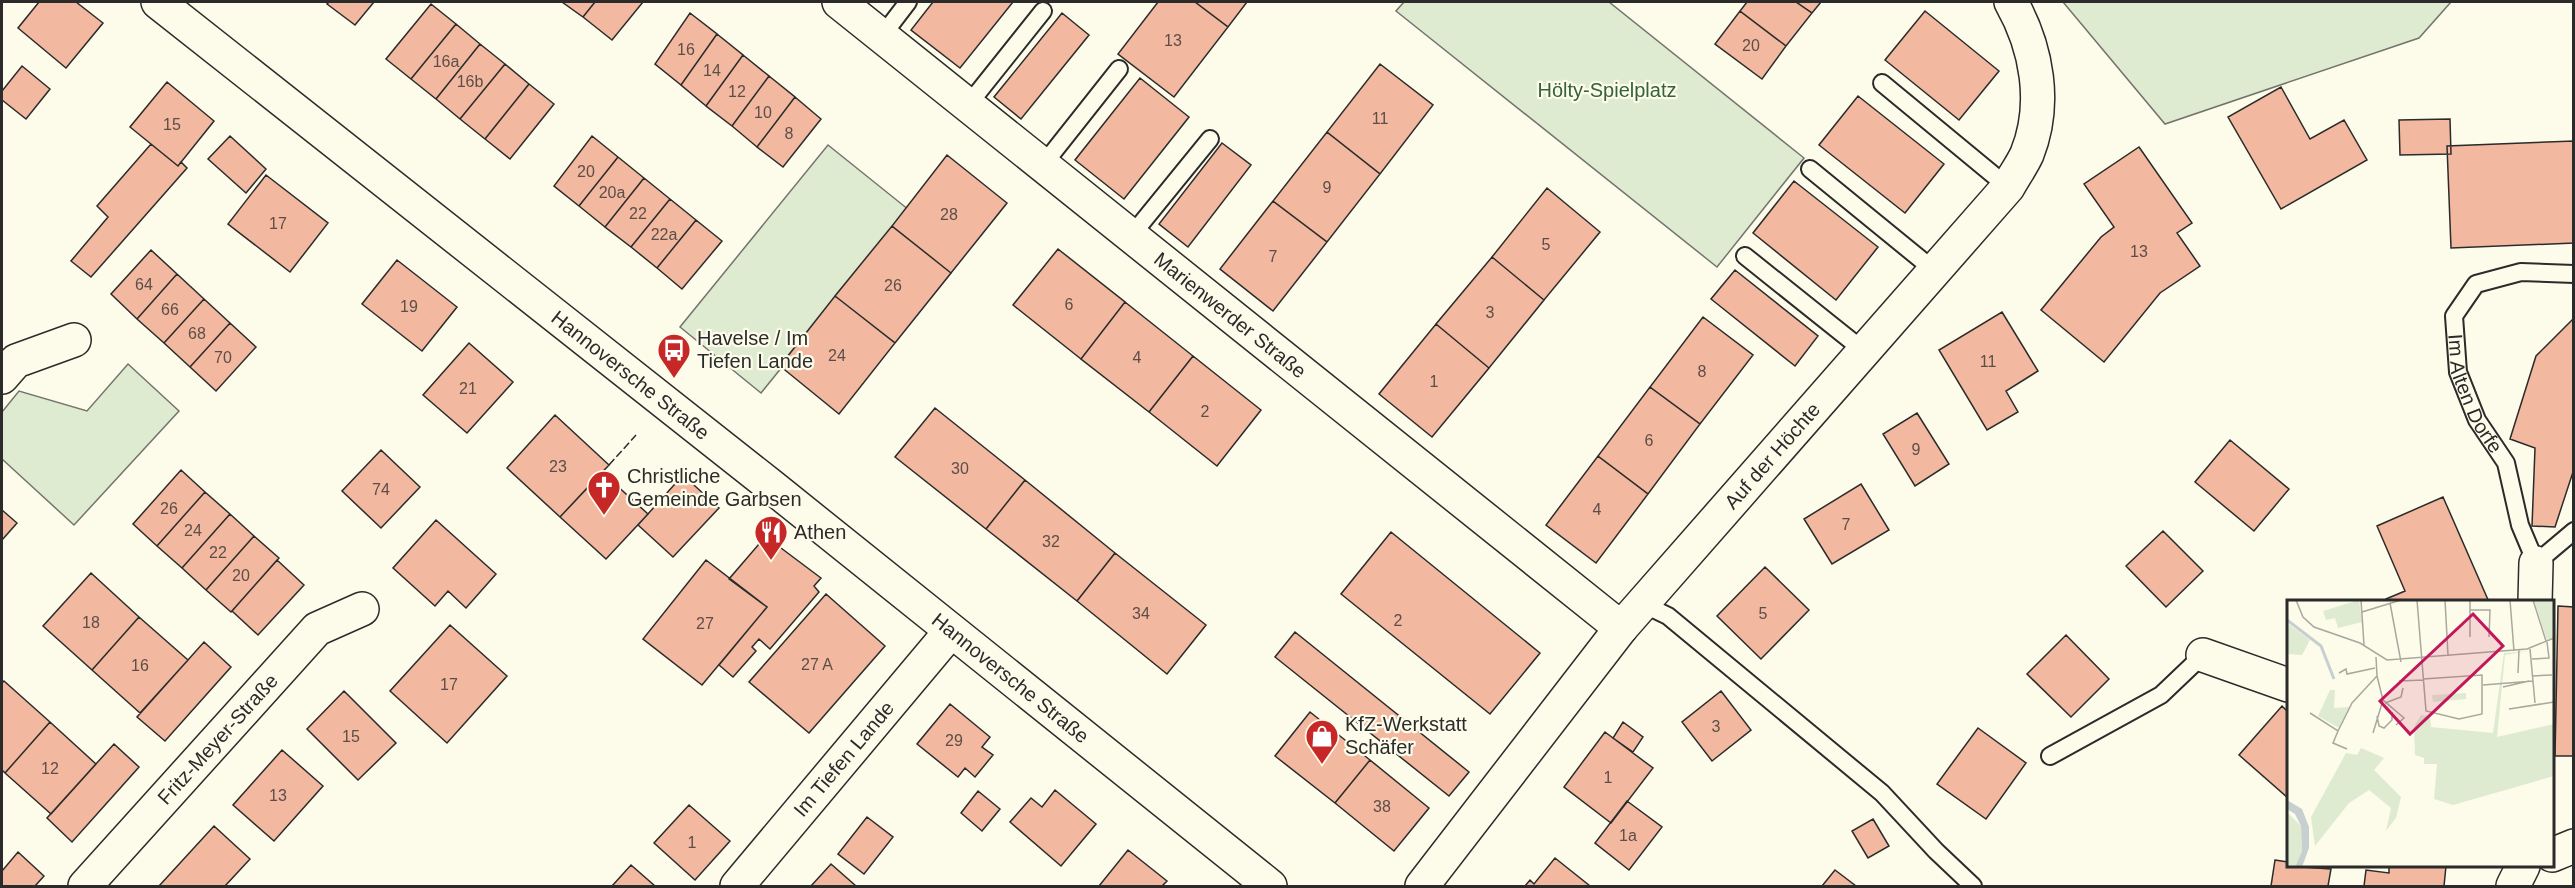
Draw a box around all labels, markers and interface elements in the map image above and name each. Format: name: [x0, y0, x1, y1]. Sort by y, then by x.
house number: 13: [1164, 32, 1182, 49]
house number: 20: [1742, 37, 1760, 54]
house number: 16: [677, 41, 695, 58]
house number: 16a: [433, 53, 459, 70]
house number: 14: [703, 62, 721, 79]
house number: 16b: [457, 73, 483, 90]
park label: Hölty-Spielplatz: [1538, 79, 1676, 101]
house number: 12: [728, 83, 746, 100]
house number: 10: [754, 104, 772, 121]
house number: 11: [1372, 110, 1388, 127]
house number: 15: [163, 116, 181, 133]
house number: 8: [785, 125, 794, 142]
house number: 20: [577, 163, 595, 180]
house number: 9: [1323, 179, 1332, 196]
house number: 20a: [599, 184, 625, 201]
house number: 22: [629, 205, 647, 222]
house number: 28: [940, 206, 958, 223]
house number: 17: [269, 215, 287, 232]
house number: 22a: [651, 226, 677, 243]
house number: 5: [1542, 236, 1551, 253]
house number: 13: [2130, 243, 2148, 260]
street label: Marienwerder Straße: [1150, 248, 1310, 382]
house number: 7: [1269, 248, 1278, 265]
house number: 64: [135, 276, 153, 293]
house number: 26: [884, 277, 902, 294]
house number: 6: [1065, 296, 1074, 313]
house number: 19: [400, 298, 418, 315]
house number: 66: [161, 301, 179, 318]
house number: 3: [1486, 304, 1495, 321]
street label: Hannoversche Straße: [547, 306, 714, 444]
house number: 68: [188, 325, 206, 342]
place label: Havelse / Im Tiefen Lande: [697, 327, 813, 372]
bus stop icon: Havelse / Im Tiefen Lande: [656, 332, 692, 379]
street label: Im Alten Dorfe: [2444, 333, 2507, 457]
house number: 24: [828, 347, 846, 364]
house number: 70: [214, 349, 232, 366]
house number: 4: [1133, 349, 1142, 366]
house number: 11: [1980, 353, 1996, 370]
house number: 8: [1698, 363, 1707, 380]
house number: 1: [1430, 373, 1439, 390]
house number: 21: [459, 380, 477, 397]
street label: Auf der Höchte: [1720, 398, 1824, 513]
house number: 2: [1201, 403, 1210, 420]
house number: 6: [1645, 432, 1654, 449]
house number: 9: [1912, 441, 1921, 458]
house number: 23: [549, 458, 567, 475]
house number: 30: [951, 460, 969, 477]
place label: Christliche Gemeinde Garbsen: [627, 465, 802, 510]
church icon: Christliche Gemeinde Garbsen: [586, 469, 622, 516]
house number: 74: [372, 481, 390, 498]
house number: 26: [160, 500, 178, 517]
house number: 4: [1593, 501, 1602, 518]
restaurant icon: Athen: [753, 514, 789, 561]
house number: 7: [1842, 516, 1851, 533]
place label: Athen: [794, 521, 846, 543]
house number: 24: [184, 522, 202, 539]
house number: 32: [1042, 533, 1060, 550]
house number: 22: [209, 544, 227, 561]
house number: 20: [232, 567, 250, 584]
inset map: [2287, 600, 2554, 867]
house number: 34: [1132, 605, 1150, 622]
house number: 5: [1759, 605, 1768, 622]
street label: Hannoversche Straße: [928, 609, 1093, 747]
house number: 2: [1394, 612, 1403, 629]
house number: 18: [82, 614, 100, 631]
house number: 27: [696, 615, 714, 632]
house number: 27 A: [801, 656, 833, 673]
house number: 16: [131, 657, 149, 674]
street label: Fritz-Meyer-Straße: [153, 669, 282, 809]
house number: 17: [440, 676, 458, 693]
street label: Im Tiefen Lande: [789, 697, 898, 821]
place label: KfZ-Werkstatt Schäfer: [1345, 713, 1467, 758]
shop icon: KfZ-Werkstatt Schäfer: [1304, 718, 1340, 765]
house number: 3: [1712, 718, 1721, 735]
house number: 15: [342, 728, 360, 745]
house number: 29: [945, 732, 963, 749]
house number: 12: [41, 760, 59, 777]
house number: 1: [1604, 769, 1613, 786]
house number: 13: [269, 787, 287, 804]
house number: 38: [1373, 798, 1391, 815]
house number: 1a: [1619, 827, 1637, 844]
house number: 1: [688, 834, 697, 851]

